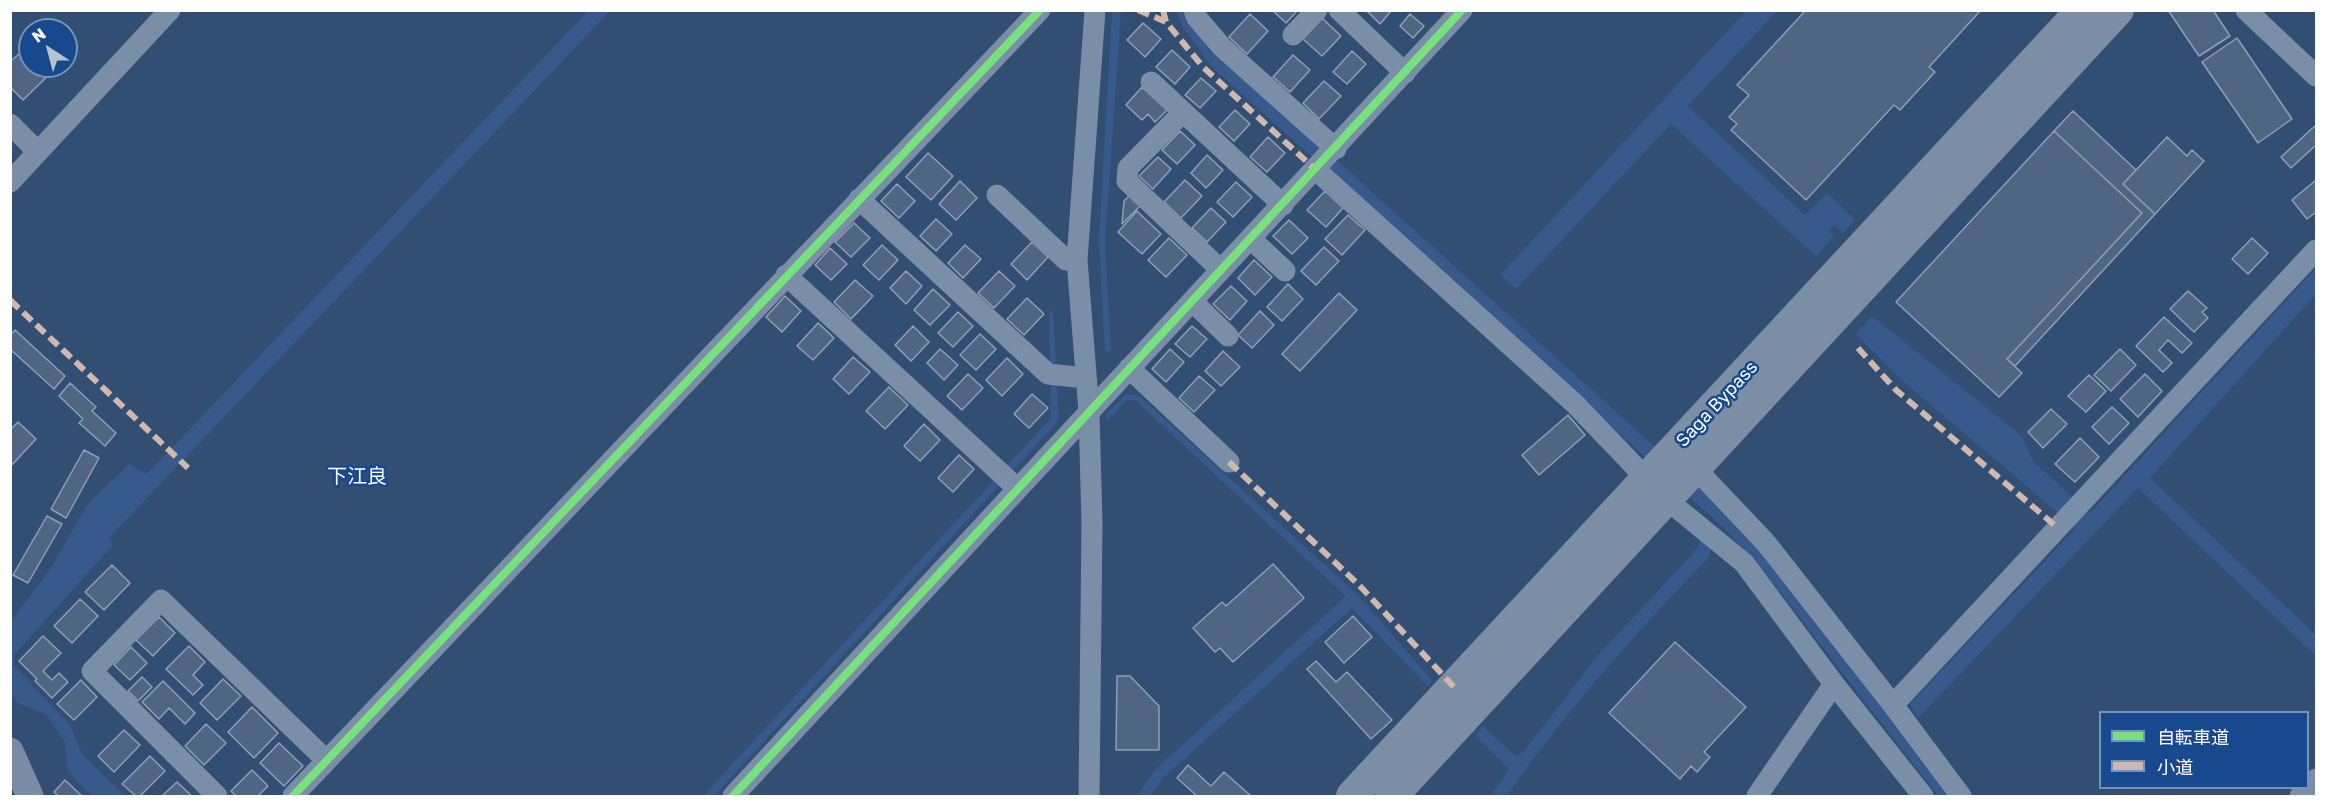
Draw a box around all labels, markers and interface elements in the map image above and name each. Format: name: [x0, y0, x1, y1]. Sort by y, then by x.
north arrow: [18, 18, 78, 78]
text: N: [28, 23, 49, 47]
street label: Saga Bypass: [1672, 357, 1762, 451]
district label: 下江良: [327, 465, 387, 489]
legend: [2099, 711, 2309, 789]
text: 自転車道: [2157, 726, 2229, 748]
text: 小道: [2157, 756, 2193, 778]

